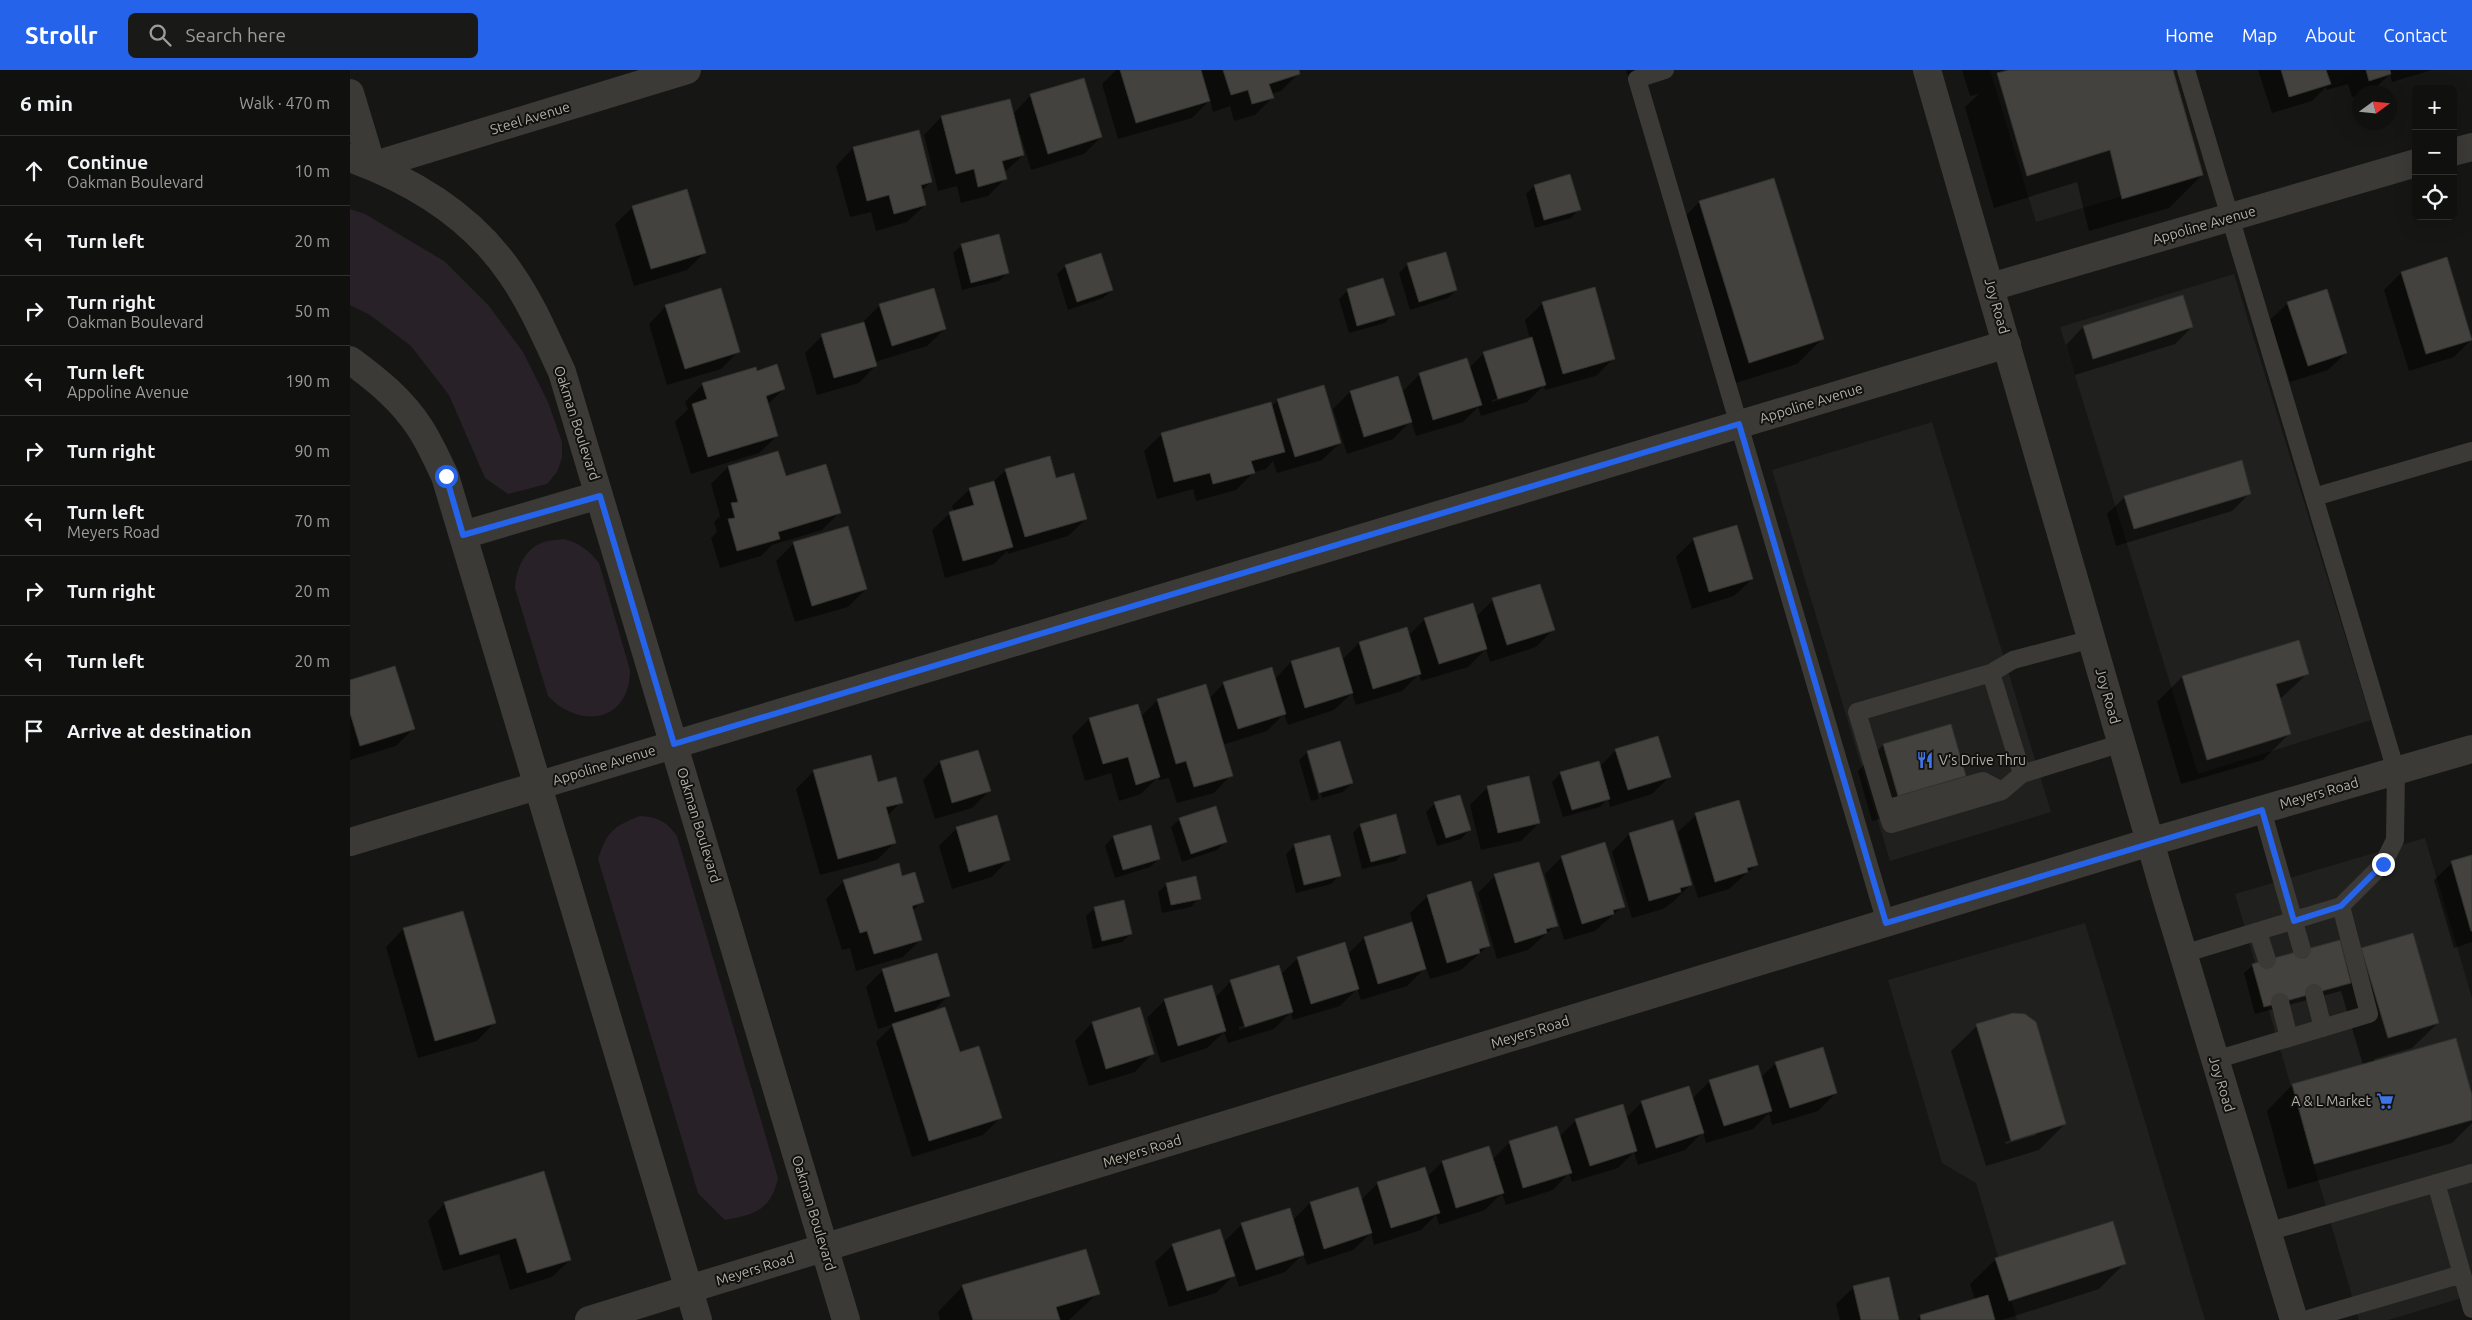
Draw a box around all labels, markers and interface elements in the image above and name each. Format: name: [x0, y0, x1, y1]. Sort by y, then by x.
search box: [128, 13, 478, 58]
icon: search: [146, 21, 174, 49]
text: Strollr: [25, 22, 98, 49]
text: Search here: [186, 24, 286, 46]
text: Home: [2165, 25, 2214, 45]
text: Map: [2242, 25, 2277, 45]
text: About: [2305, 25, 2355, 45]
text: Contact: [2383, 25, 2447, 45]
north arrow: [2352, 85, 2397, 130]
map controls: [2412, 85, 2457, 220]
button: +: [2412, 85, 2457, 130]
text: 6 min: [20, 91, 73, 115]
text: Walk · 470 m: [239, 94, 330, 112]
street label: Steel Avenue: [488, 98, 572, 138]
button: −: [2412, 130, 2457, 175]
text: Continue: [67, 151, 148, 173]
icon: ahead: [20, 157, 48, 185]
text: 10 m: [294, 162, 330, 180]
text: Oakman Boulevard: [67, 173, 204, 191]
button: locate: [2412, 175, 2457, 220]
street label: Appoline Avenue: [2150, 203, 2258, 247]
icon: left: [20, 227, 48, 255]
text: Turn left: [67, 230, 145, 252]
text: 20 m: [294, 232, 330, 250]
street label: Joy Road: [1981, 276, 2013, 336]
text: Turn right: [67, 291, 155, 313]
icon: right: [20, 297, 48, 325]
text: 50 m: [294, 302, 330, 320]
text: Oakman Boulevard: [67, 313, 204, 331]
text: Turn left: [67, 361, 145, 383]
street label: Oakman Boulevard: [551, 364, 603, 482]
icon: left: [20, 367, 48, 395]
text: 190 m: [285, 372, 330, 390]
street label: Appoline Avenue: [1758, 380, 1864, 426]
text: Appoline Avenue: [67, 383, 189, 401]
icon: right: [20, 437, 48, 465]
text: Turn right: [67, 440, 155, 462]
text: 90 m: [294, 442, 330, 460]
route start: [435, 465, 458, 488]
text: Turn left: [67, 501, 145, 523]
icon: left: [20, 507, 48, 535]
text: 70 m: [294, 512, 330, 530]
text: Meyers Road: [67, 523, 160, 541]
icon: right: [20, 577, 48, 605]
text: Turn right: [67, 580, 155, 602]
text: 20 m: [294, 582, 330, 600]
icon: left: [20, 647, 48, 675]
text: Turn left: [67, 650, 145, 672]
text: 20 m: [294, 652, 330, 670]
street label: Joy Road: [2092, 666, 2124, 726]
icon: arrive: [20, 717, 48, 745]
text: Arrive at destination: [67, 720, 252, 742]
street label: Appoline Avenue: [551, 742, 657, 788]
restaurant icon: V’s Drive Thru: [1915, 750, 1935, 770]
place label: V’s Drive Thru: [1939, 752, 2026, 768]
street label: Oakman Boulevard: [674, 765, 724, 885]
street label: Meyers Road: [2278, 774, 2360, 812]
route end: [2372, 853, 2395, 876]
street label: Meyers Road: [1489, 1012, 1571, 1052]
street label: Joy Road: [2206, 1054, 2238, 1114]
supermarket icon: A & L Market: [2375, 1091, 2395, 1111]
place label: A & L Market: [2291, 1093, 2371, 1109]
street label: Meyers Road: [1101, 1131, 1183, 1171]
street label: Oakman Boulevard: [789, 1153, 839, 1273]
street label: Meyers Road: [714, 1249, 796, 1289]

